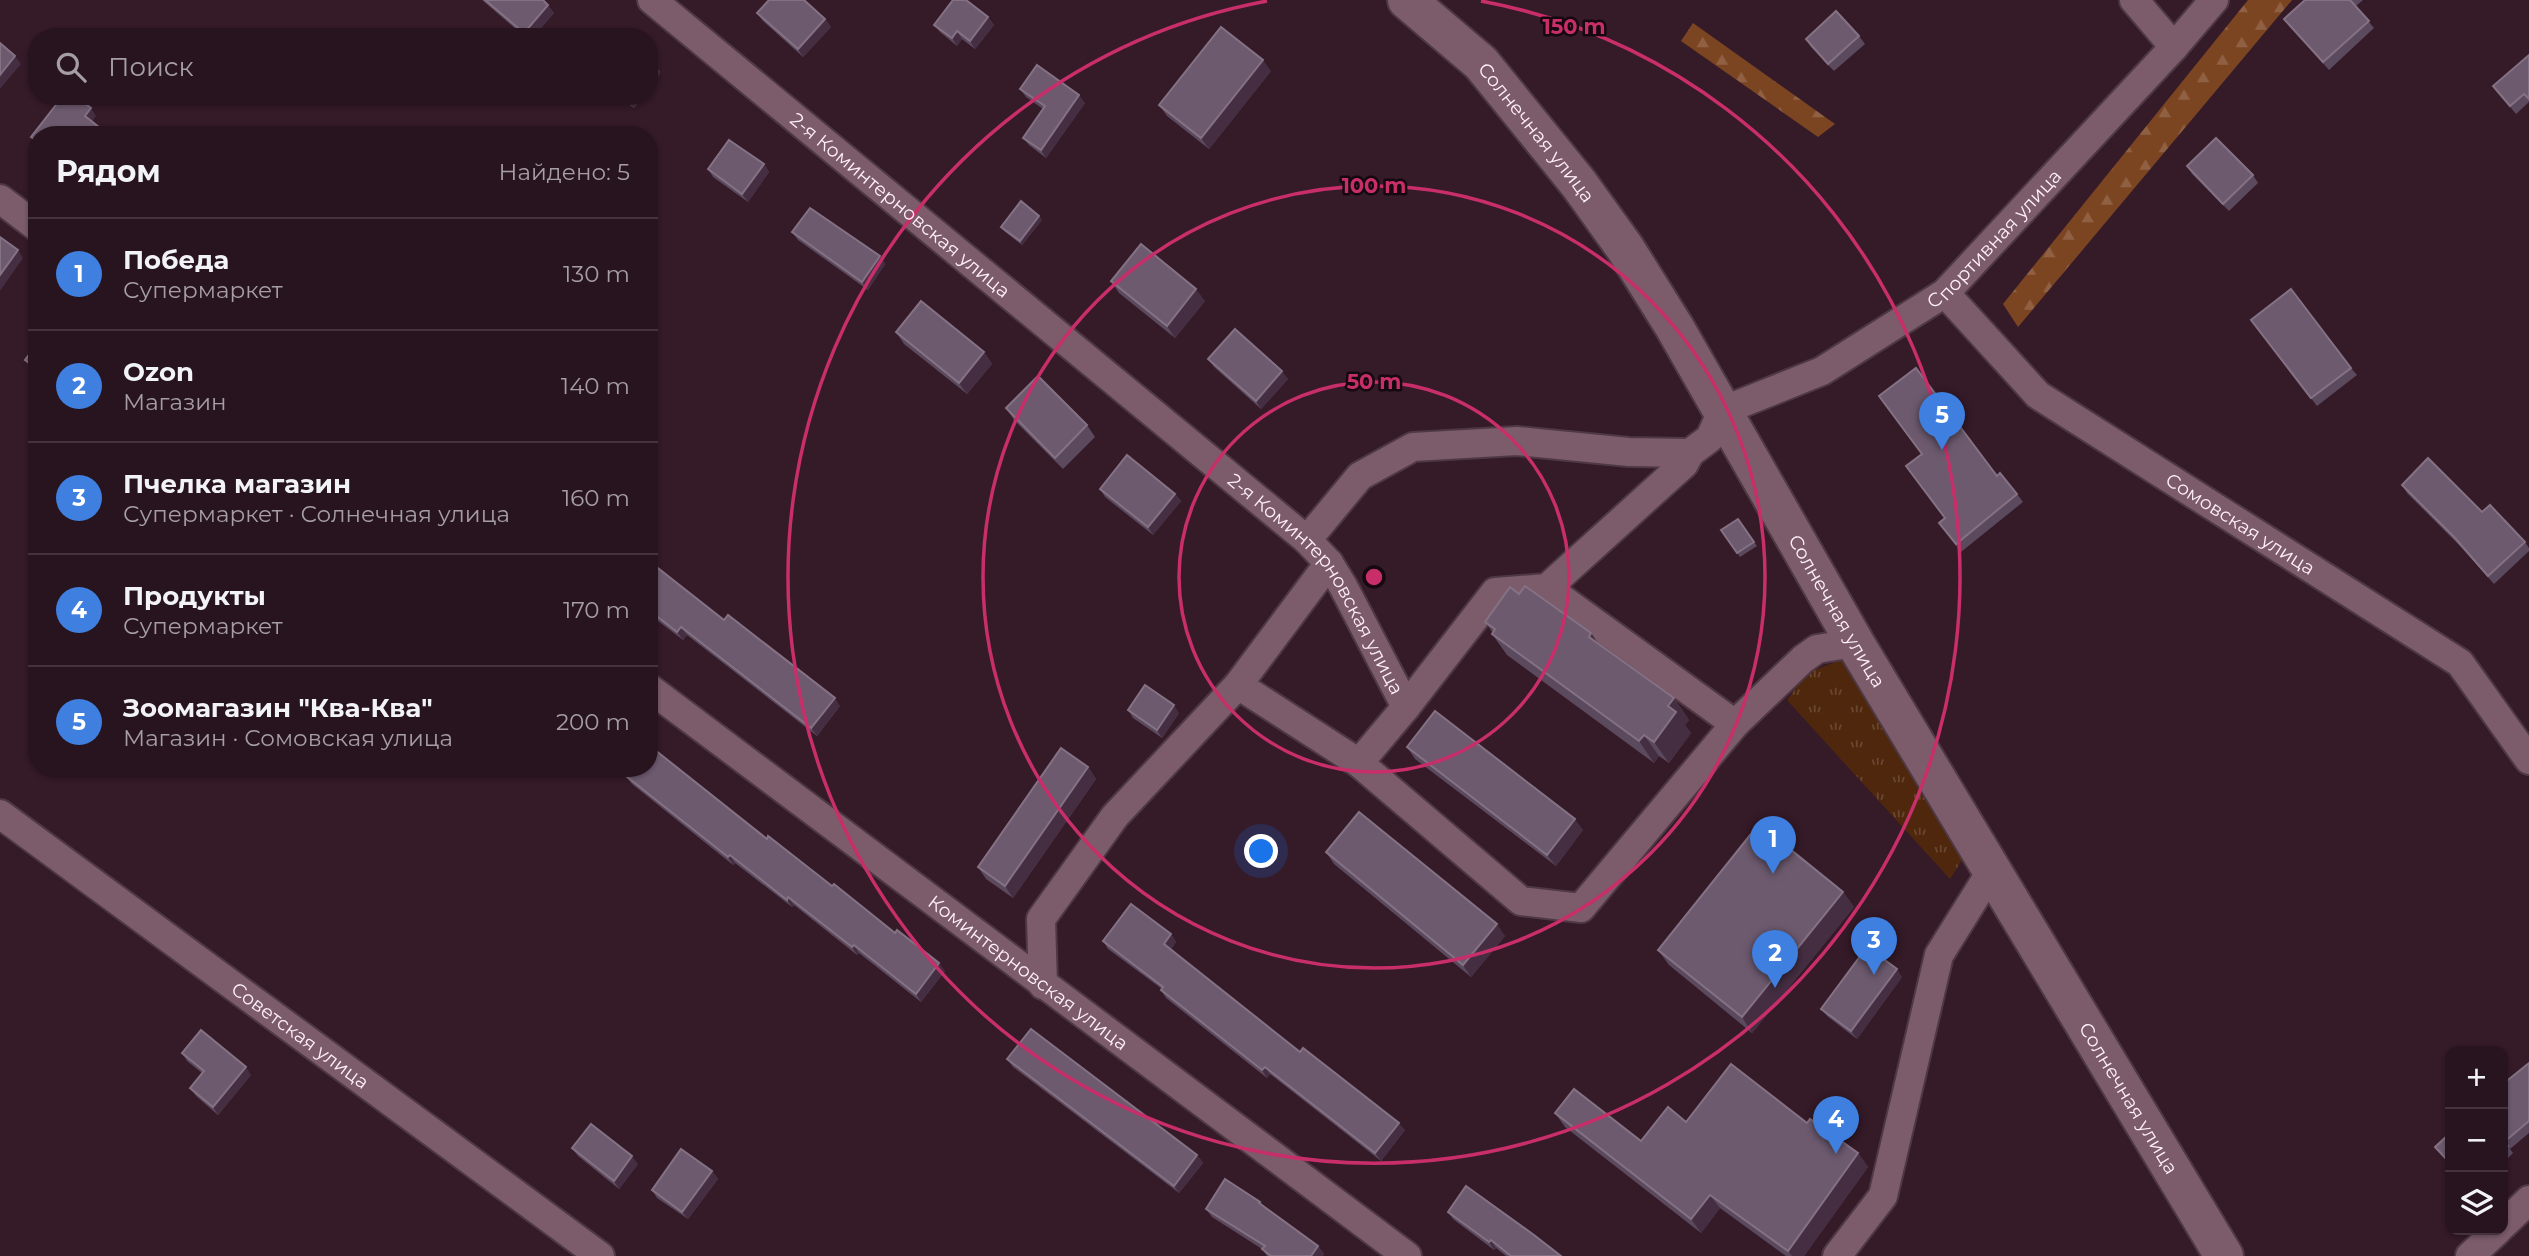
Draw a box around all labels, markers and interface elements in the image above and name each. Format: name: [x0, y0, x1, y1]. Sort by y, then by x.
text: 150 m: [1543, 14, 1605, 39]
search box: [28, 28, 658, 105]
icon: search: [52, 48, 90, 86]
text: Поиск: [108, 51, 194, 83]
street label: Солнечная улица: [1473, 58, 1599, 207]
street label: 2-я Коминтерновская улица: [786, 108, 1015, 303]
text: Рядом: [56, 153, 161, 190]
text: Найдено: 5: [499, 158, 630, 186]
street label: Спортивная улица: [1923, 165, 2066, 314]
text: 100 m: [1342, 173, 1406, 198]
text: Победа: [123, 244, 229, 276]
text: 1: [74, 260, 84, 288]
text: 130 m: [563, 260, 630, 288]
text: Супермаркет: [123, 276, 283, 304]
text: Ozon: [123, 356, 194, 388]
text: 50 m: [1347, 369, 1401, 394]
text: 2: [72, 372, 86, 400]
text: 140 m: [561, 372, 630, 400]
text: Магазин: [123, 388, 227, 416]
pin: 5: [1919, 392, 1965, 450]
text: Пчелка магазин: [123, 468, 351, 500]
street label: Сомовская улица: [2161, 468, 2319, 580]
street label: 2-я Коминтерновская улица: [1223, 469, 1408, 698]
text: 3: [72, 484, 86, 512]
text: 160 m: [562, 484, 630, 512]
text: Супермаркет · Солнечная улица: [123, 500, 510, 528]
street label: Солнечная улица: [1783, 530, 1890, 692]
centre of rings: [1362, 565, 1386, 589]
text: Продукты: [123, 580, 266, 612]
text: 4: [71, 596, 87, 624]
text: 170 m: [563, 596, 630, 624]
text: Супермаркет: [123, 612, 283, 640]
text: Зоомагазин "Ква-Ква": [123, 692, 433, 724]
text: 5: [72, 708, 86, 736]
text: 200 m: [556, 708, 630, 736]
text: Магазин · Сомовская улица: [123, 724, 453, 752]
pin: 1: [1750, 816, 1796, 874]
your location: [1244, 834, 1278, 868]
street label: Коминтерновская улица: [923, 890, 1133, 1055]
pin: 3: [1851, 917, 1897, 975]
pin: 2: [1752, 930, 1798, 988]
street label: Советская улица: [227, 977, 373, 1094]
street label: Солнечная улица: [2074, 1018, 2183, 1178]
map controls: [2445, 1046, 2508, 1235]
button: +: [2445, 1046, 2508, 1109]
pin: 4: [1813, 1096, 1859, 1154]
button: −: [2445, 1109, 2508, 1172]
button: layers: [2445, 1172, 2508, 1235]

